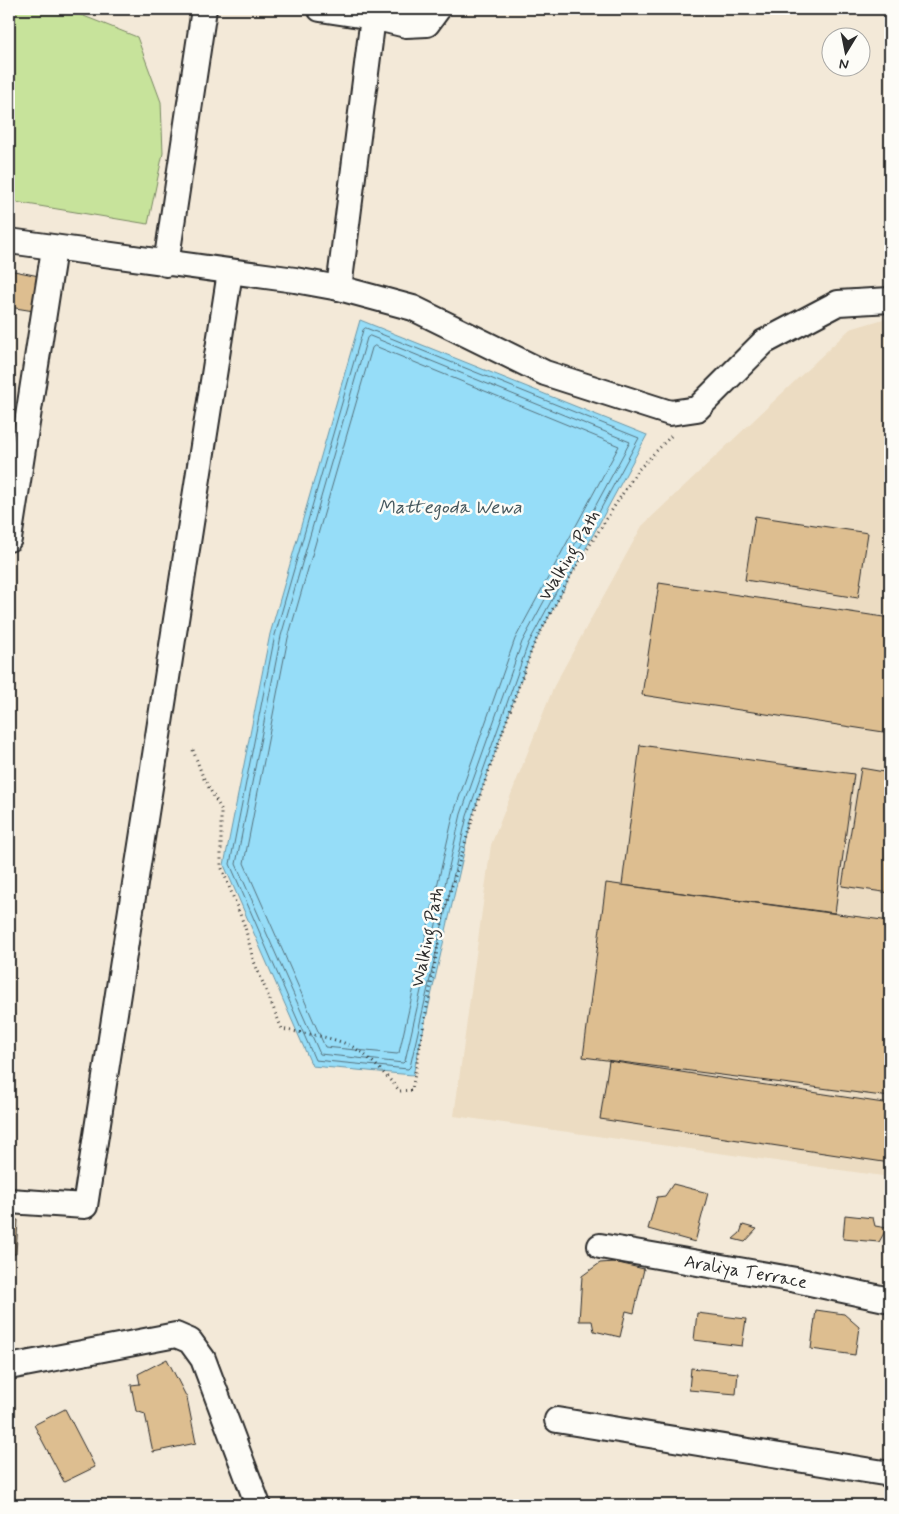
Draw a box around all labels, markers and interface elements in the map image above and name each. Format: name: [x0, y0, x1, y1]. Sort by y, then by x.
north arrow: [822, 28, 872, 78]
text: N: [838, 54, 850, 73]
water label: Mattegoda Wewa: [378, 495, 522, 520]
street label: Walking Path: [533, 506, 608, 606]
street label: Walking Path: [406, 885, 452, 990]
street label: Araliya Terrace: [682, 1250, 810, 1295]

